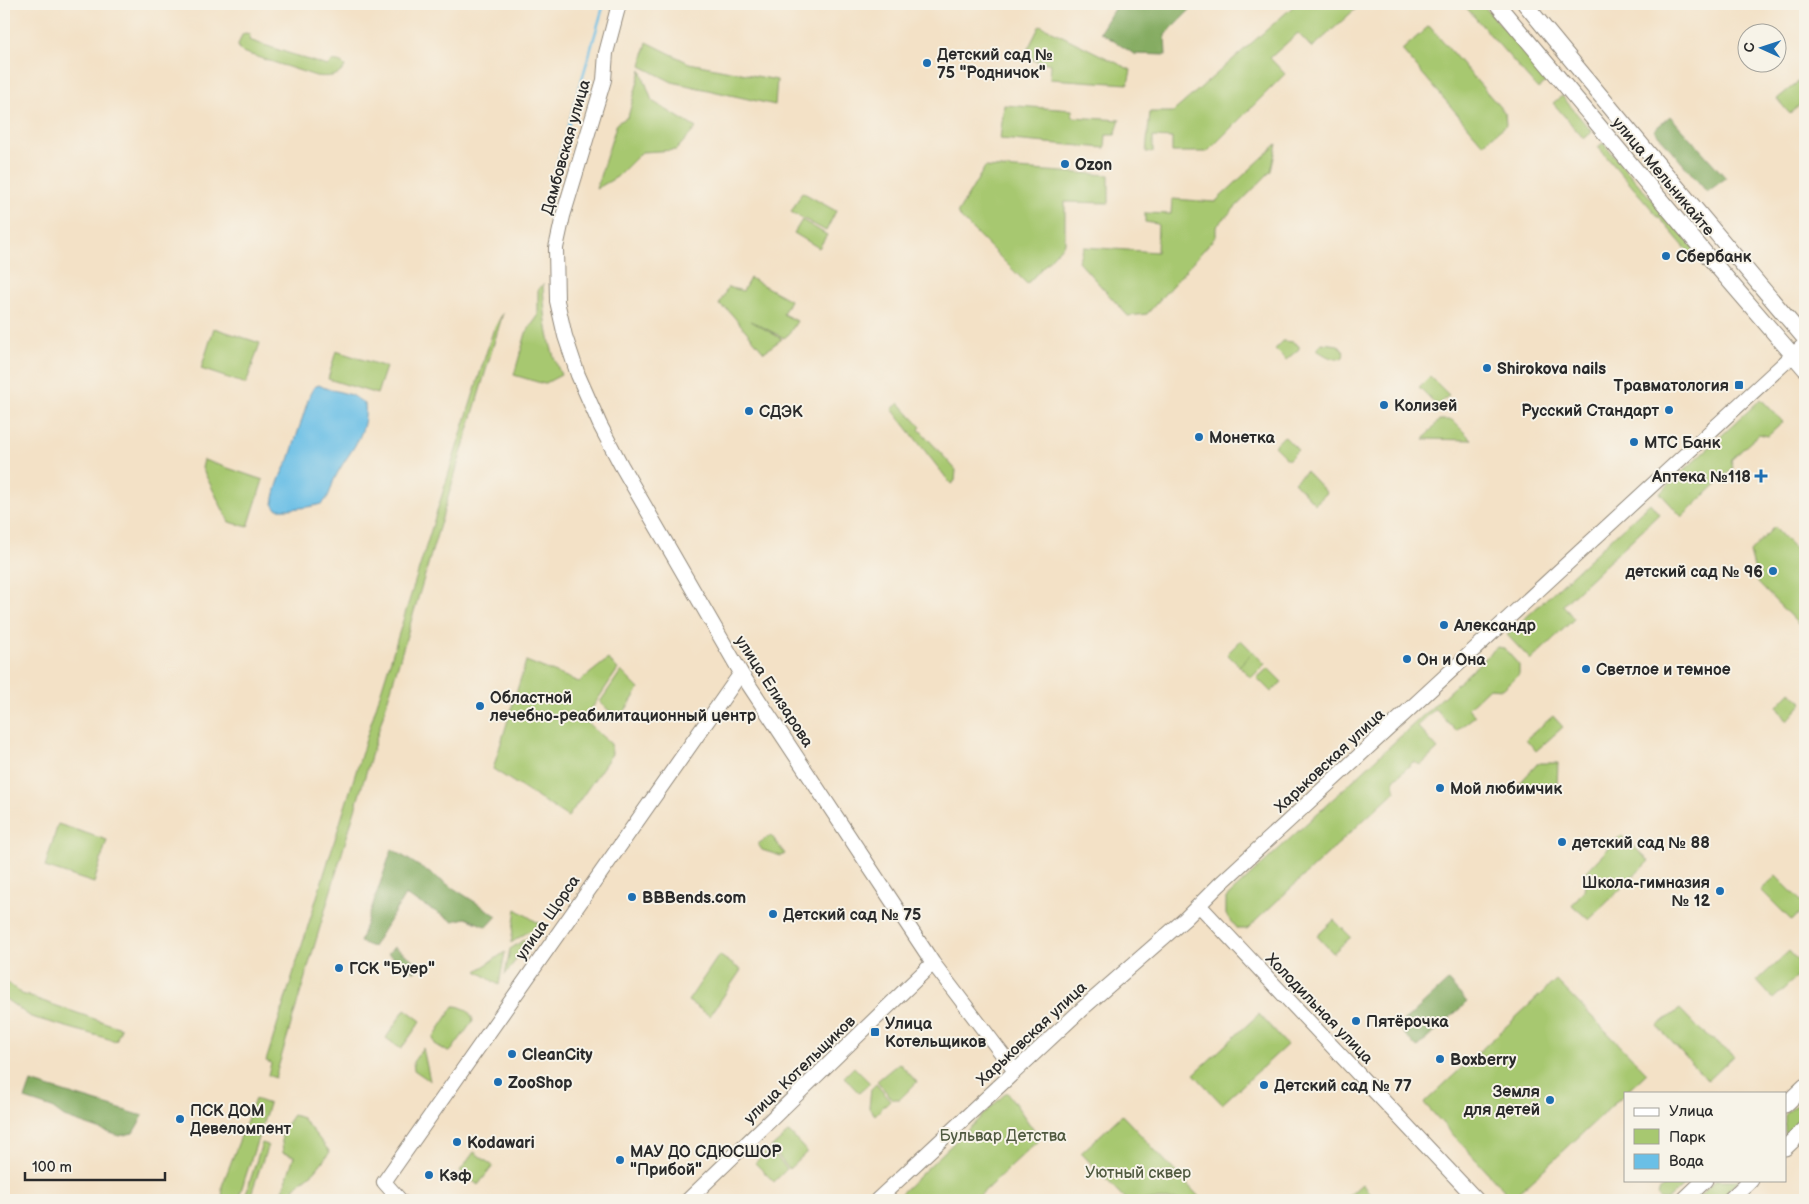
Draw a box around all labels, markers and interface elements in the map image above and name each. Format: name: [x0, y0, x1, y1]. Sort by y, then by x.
north arrow: [1736, 22, 1786, 72]
text: С: [1741, 42, 1758, 53]
place label: Детский сад № 75 "Родничок": [937, 46, 1053, 83]
marker: Детский сад № 75 "Родничок": [921, 57, 933, 69]
street label: Дамбовская улица: [538, 77, 595, 217]
street label: улица Мельникайте: [1608, 114, 1718, 240]
place label: Ozon: [1075, 156, 1112, 175]
marker: Ozon: [1059, 158, 1071, 170]
place label: Сбербанк: [1676, 248, 1752, 267]
marker: Сбербанк: [1660, 250, 1672, 262]
place label: Shirokova nails: [1497, 360, 1606, 379]
marker: Shirokova nails: [1481, 362, 1493, 374]
place label: Травматология: [1614, 377, 1729, 396]
marker: Травматология: [1733, 379, 1745, 391]
place label: Колизей: [1394, 397, 1457, 416]
marker: Колизей: [1378, 399, 1390, 411]
place label: Русский Стандарт: [1521, 402, 1659, 421]
place label: СДЭК: [759, 403, 803, 422]
marker: Русский Стандарт: [1663, 404, 1675, 416]
marker: СДЭК: [743, 405, 755, 417]
place label: Монетка: [1209, 429, 1275, 448]
marker: Монетка: [1193, 431, 1205, 443]
place label: МТС Банк: [1644, 434, 1721, 453]
marker: МТС Банк: [1628, 436, 1640, 448]
place label: Аптека №118: [1651, 468, 1751, 487]
marker: Аптека №118: [1755, 470, 1767, 482]
place label: детский сад № 96: [1624, 563, 1763, 582]
marker: детский сад № 96: [1767, 565, 1779, 577]
place label: Александр: [1453, 617, 1536, 636]
marker: Александр: [1438, 619, 1450, 631]
street label: улица Елизарова: [731, 632, 817, 752]
place label: Он и Она: [1417, 651, 1486, 670]
marker: Он и Она: [1401, 653, 1413, 665]
place label: Светлое и темное: [1596, 661, 1731, 680]
marker: Светлое и темное: [1580, 663, 1592, 675]
place label: Областной лечебно-реабилитационный центр: [489, 689, 757, 726]
marker: Областной лечебно-реабилитационный центр: [474, 700, 486, 712]
street label: Харьковская улица: [1271, 705, 1390, 817]
place label: Мой любимчик: [1450, 780, 1562, 799]
marker: Мой любимчик: [1434, 782, 1446, 794]
place label: детский сад № 88: [1571, 834, 1710, 853]
marker: детский сад № 88: [1556, 836, 1568, 848]
street label: улица Щорса: [512, 871, 585, 964]
place label: Школа-гимназия № 12: [1582, 874, 1710, 911]
marker: Школа-гимназия № 12: [1714, 885, 1726, 897]
place label: BBBends.com: [642, 889, 746, 908]
marker: BBBends.com: [626, 891, 638, 903]
place label: Детский сад № 75: [783, 906, 921, 925]
marker: Детский сад № 75: [767, 908, 779, 920]
street label: Холодильная улица: [1261, 950, 1377, 1069]
place label: ГСК "Буер": [349, 960, 435, 979]
marker: ГСК "Буер": [333, 962, 345, 974]
street label: Харьковская улица: [973, 978, 1092, 1090]
street label: улица Котельщиков: [740, 1012, 860, 1128]
place label: Пятёрочка: [1366, 1013, 1449, 1032]
place label: Улица Котельщиков: [885, 1015, 986, 1052]
marker: Пятёрочка: [1350, 1015, 1362, 1027]
marker: Улица Котельщиков: [869, 1026, 881, 1038]
place label: CleanCity: [522, 1046, 593, 1065]
marker: CleanCity: [506, 1048, 518, 1060]
place label: Boxberry: [1450, 1051, 1517, 1070]
marker: Boxberry: [1434, 1053, 1446, 1065]
place label: ZooShop: [508, 1074, 573, 1093]
marker: ZooShop: [492, 1076, 504, 1088]
place label: Детский сад № 77: [1274, 1077, 1412, 1096]
marker: Детский сад № 77: [1258, 1079, 1270, 1091]
place label: Земля для детей: [1463, 1083, 1540, 1120]
legend: [1624, 1092, 1786, 1182]
marker: Земля для детей: [1544, 1094, 1556, 1106]
place label: ПСК ДОМ Девеломпент: [190, 1102, 292, 1139]
text: Улица: [1669, 1102, 1714, 1121]
marker: ПСК ДОМ Девеломпент: [174, 1113, 186, 1125]
park label: Бульвар Детства: [939, 1127, 1067, 1146]
text: Парк: [1669, 1128, 1706, 1147]
place label: Kodawari: [467, 1134, 535, 1153]
marker: Kodawari: [451, 1136, 463, 1148]
place label: МАУ ДО СДЮСШОР "Прибой": [630, 1143, 782, 1180]
scale bar: [25, 1149, 165, 1181]
text: Вода: [1669, 1152, 1704, 1171]
marker: МАУ ДО СДЮСШОР "Прибой": [614, 1154, 626, 1166]
text: 100 m: [32, 1158, 72, 1177]
park label: Уютный сквер: [1085, 1164, 1191, 1183]
place label: Кэф: [439, 1167, 472, 1186]
marker: Кэф: [423, 1169, 435, 1181]

